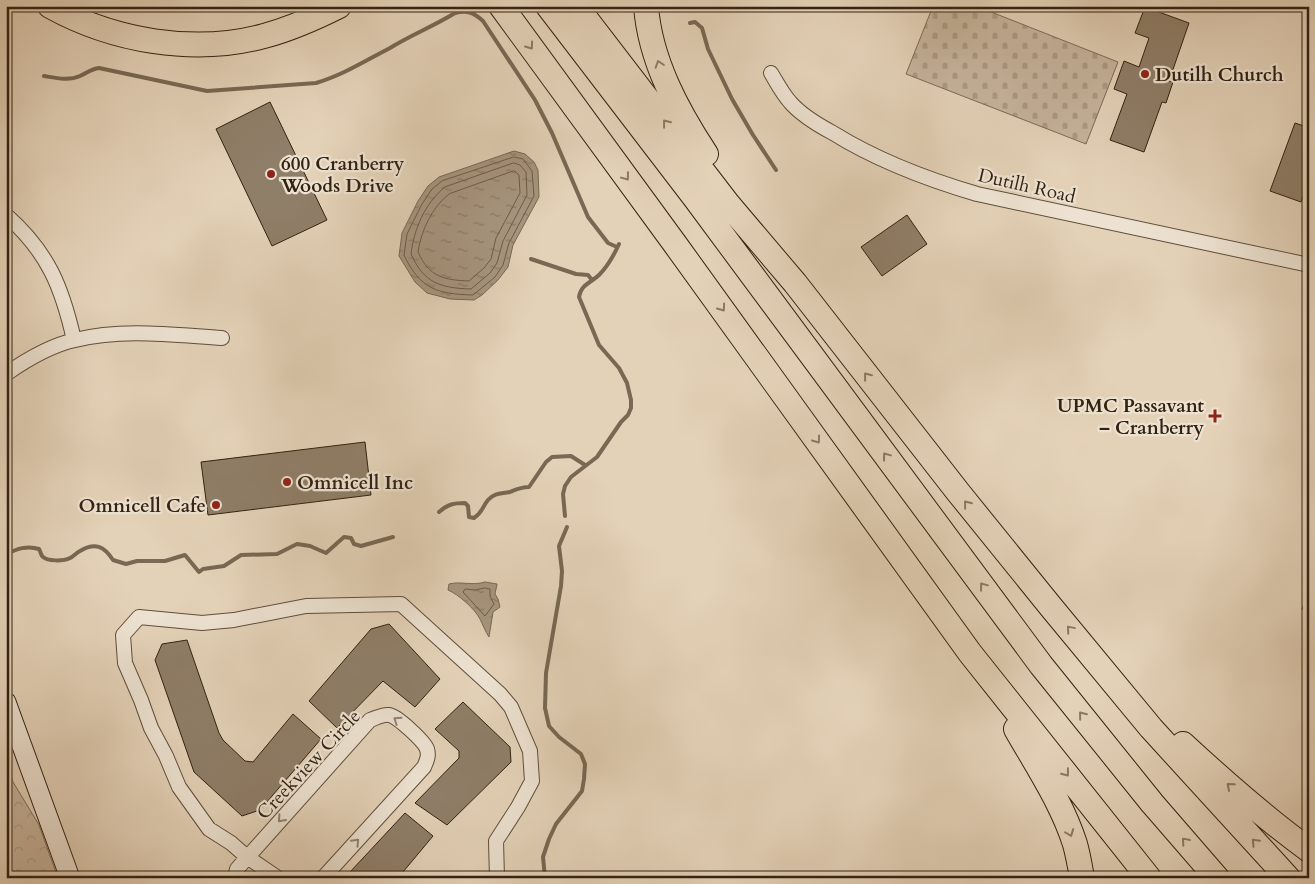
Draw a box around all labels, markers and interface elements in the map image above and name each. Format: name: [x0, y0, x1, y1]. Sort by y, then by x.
one-way arrow: [524, 40, 533, 50]
one-way arrow: [654, 61, 664, 69]
place label: Dutilh Church: [1155, 62, 1284, 88]
marker: Dutilh Church: [1139, 68, 1151, 80]
one-way arrow: [663, 120, 671, 129]
place label: 600 Cranberry Woods Drive: [280, 151, 405, 199]
street label: Dutilh Road: [975, 162, 1078, 210]
marker: 600 Cranberry Woods Drive: [265, 168, 277, 180]
one-way arrow: [620, 171, 628, 180]
one-way arrow: [716, 302, 724, 311]
one-way arrow: [865, 373, 873, 382]
place label: UPMC Passavant – Cranberry: [1057, 393, 1204, 441]
marker: UPMC Passavant – Cranberry: [1208, 409, 1222, 423]
one-way arrow: [811, 434, 819, 443]
one-way arrow: [883, 452, 892, 462]
place label: Omnicell Inc: [297, 470, 413, 496]
marker: Omnicell Inc: [281, 476, 293, 488]
place label: Omnicell Cafe: [78, 493, 206, 519]
marker: Omnicell Cafe: [210, 499, 222, 511]
one-way arrow: [964, 500, 973, 509]
one-way arrow: [980, 582, 989, 592]
one-way arrow: [1067, 626, 1076, 635]
street label: Creekview Circle: [251, 704, 367, 825]
one-way arrow: [1078, 712, 1087, 721]
one-way arrow: [393, 717, 403, 726]
one-way arrow: [1060, 767, 1068, 776]
one-way arrow: [1227, 783, 1236, 792]
one-way arrow: [278, 814, 287, 823]
one-way arrow: [1064, 828, 1075, 837]
one-way arrow: [1182, 838, 1190, 847]
one-way arrow: [350, 839, 359, 848]
one-way arrow: [1252, 839, 1261, 848]

